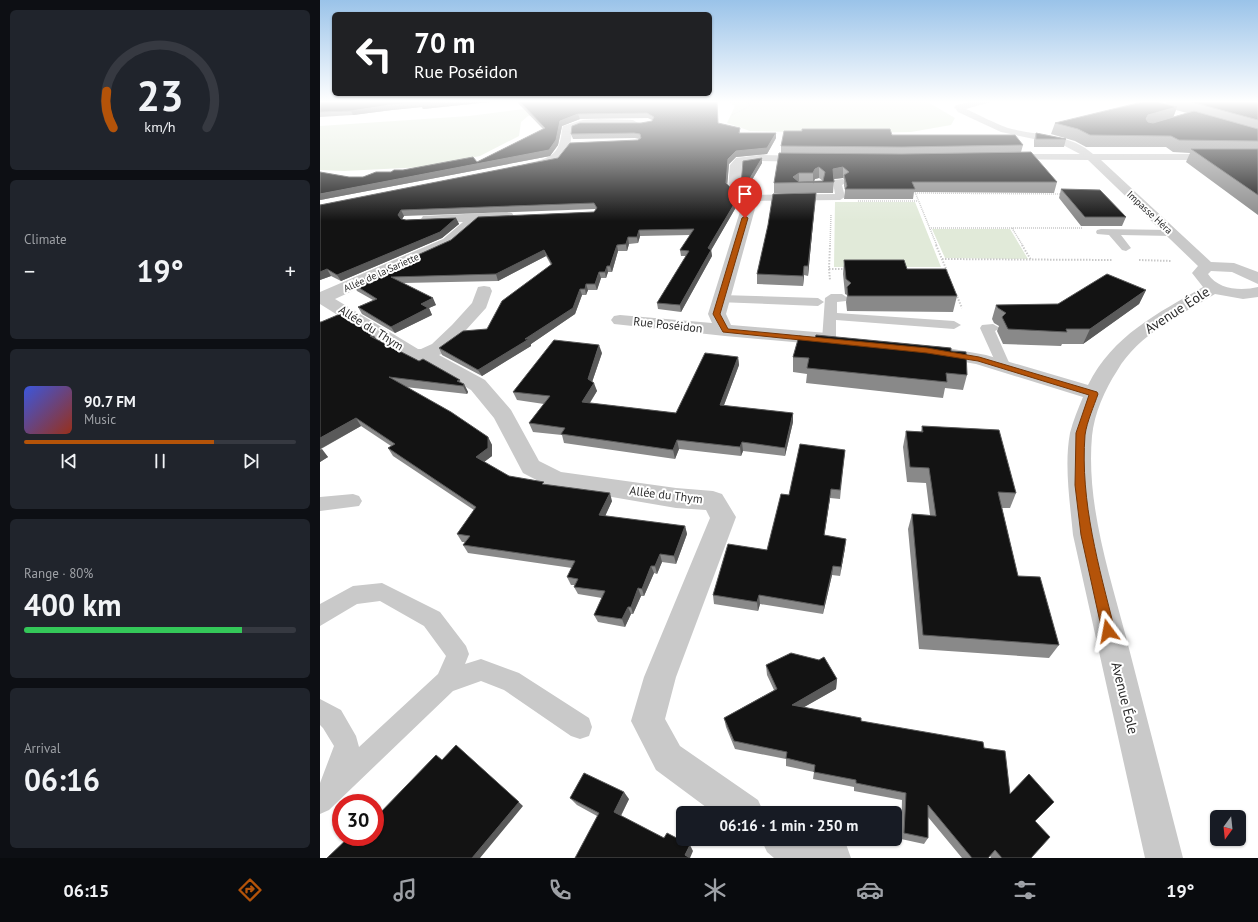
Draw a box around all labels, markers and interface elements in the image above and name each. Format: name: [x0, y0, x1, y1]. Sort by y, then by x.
text: 70 m: [414, 24, 475, 61]
icon: left: [348, 28, 400, 80]
text: Rue Poséidon: [414, 60, 518, 83]
text: 23: [136, 69, 184, 122]
text: km/h: [144, 116, 176, 135]
pin: [728, 177, 762, 218]
icon: arrive: [734, 183, 756, 205]
street label: Impasse Héra: [1124, 188, 1175, 237]
text: Climate: [24, 231, 67, 248]
street label: Allée de la Sariette: [341, 250, 421, 295]
text: 19°: [136, 251, 184, 290]
text: −: [24, 257, 35, 285]
text: +: [285, 257, 296, 285]
street label: Avenue Éole: [1141, 282, 1213, 338]
street label: Allée du Thym: [336, 302, 406, 353]
street label: Rue Poséidon: [633, 313, 703, 336]
text: 90.7 FM: [84, 392, 136, 411]
text: Music: [84, 411, 116, 428]
icon: previous: [58, 450, 80, 472]
icon: pause: [149, 450, 171, 472]
icon: next: [240, 450, 262, 472]
street label: Allée du Thym: [629, 483, 704, 506]
text: Range · 80%: [24, 565, 93, 582]
text: 400 km: [24, 585, 122, 624]
position arrow: [1087, 610, 1129, 652]
street label: Avenue Éole: [1107, 660, 1143, 736]
text: Arrival: [24, 740, 60, 757]
text: 06:16: [24, 760, 100, 799]
speed limit sign: 30: [332, 794, 384, 846]
north arrow: [1210, 810, 1246, 846]
map controls: [1210, 810, 1246, 846]
text: 06:16 · 1 min · 250 m: [720, 816, 858, 835]
icon: directions: [236, 876, 264, 904]
icon: music: [391, 876, 419, 904]
icon: phone: [546, 876, 574, 904]
icon: climate: [701, 876, 729, 904]
icon: car: [856, 876, 884, 904]
icon: filters: [1011, 876, 1039, 904]
text: 06:15: [64, 879, 109, 902]
text: 19°: [1166, 879, 1194, 902]

